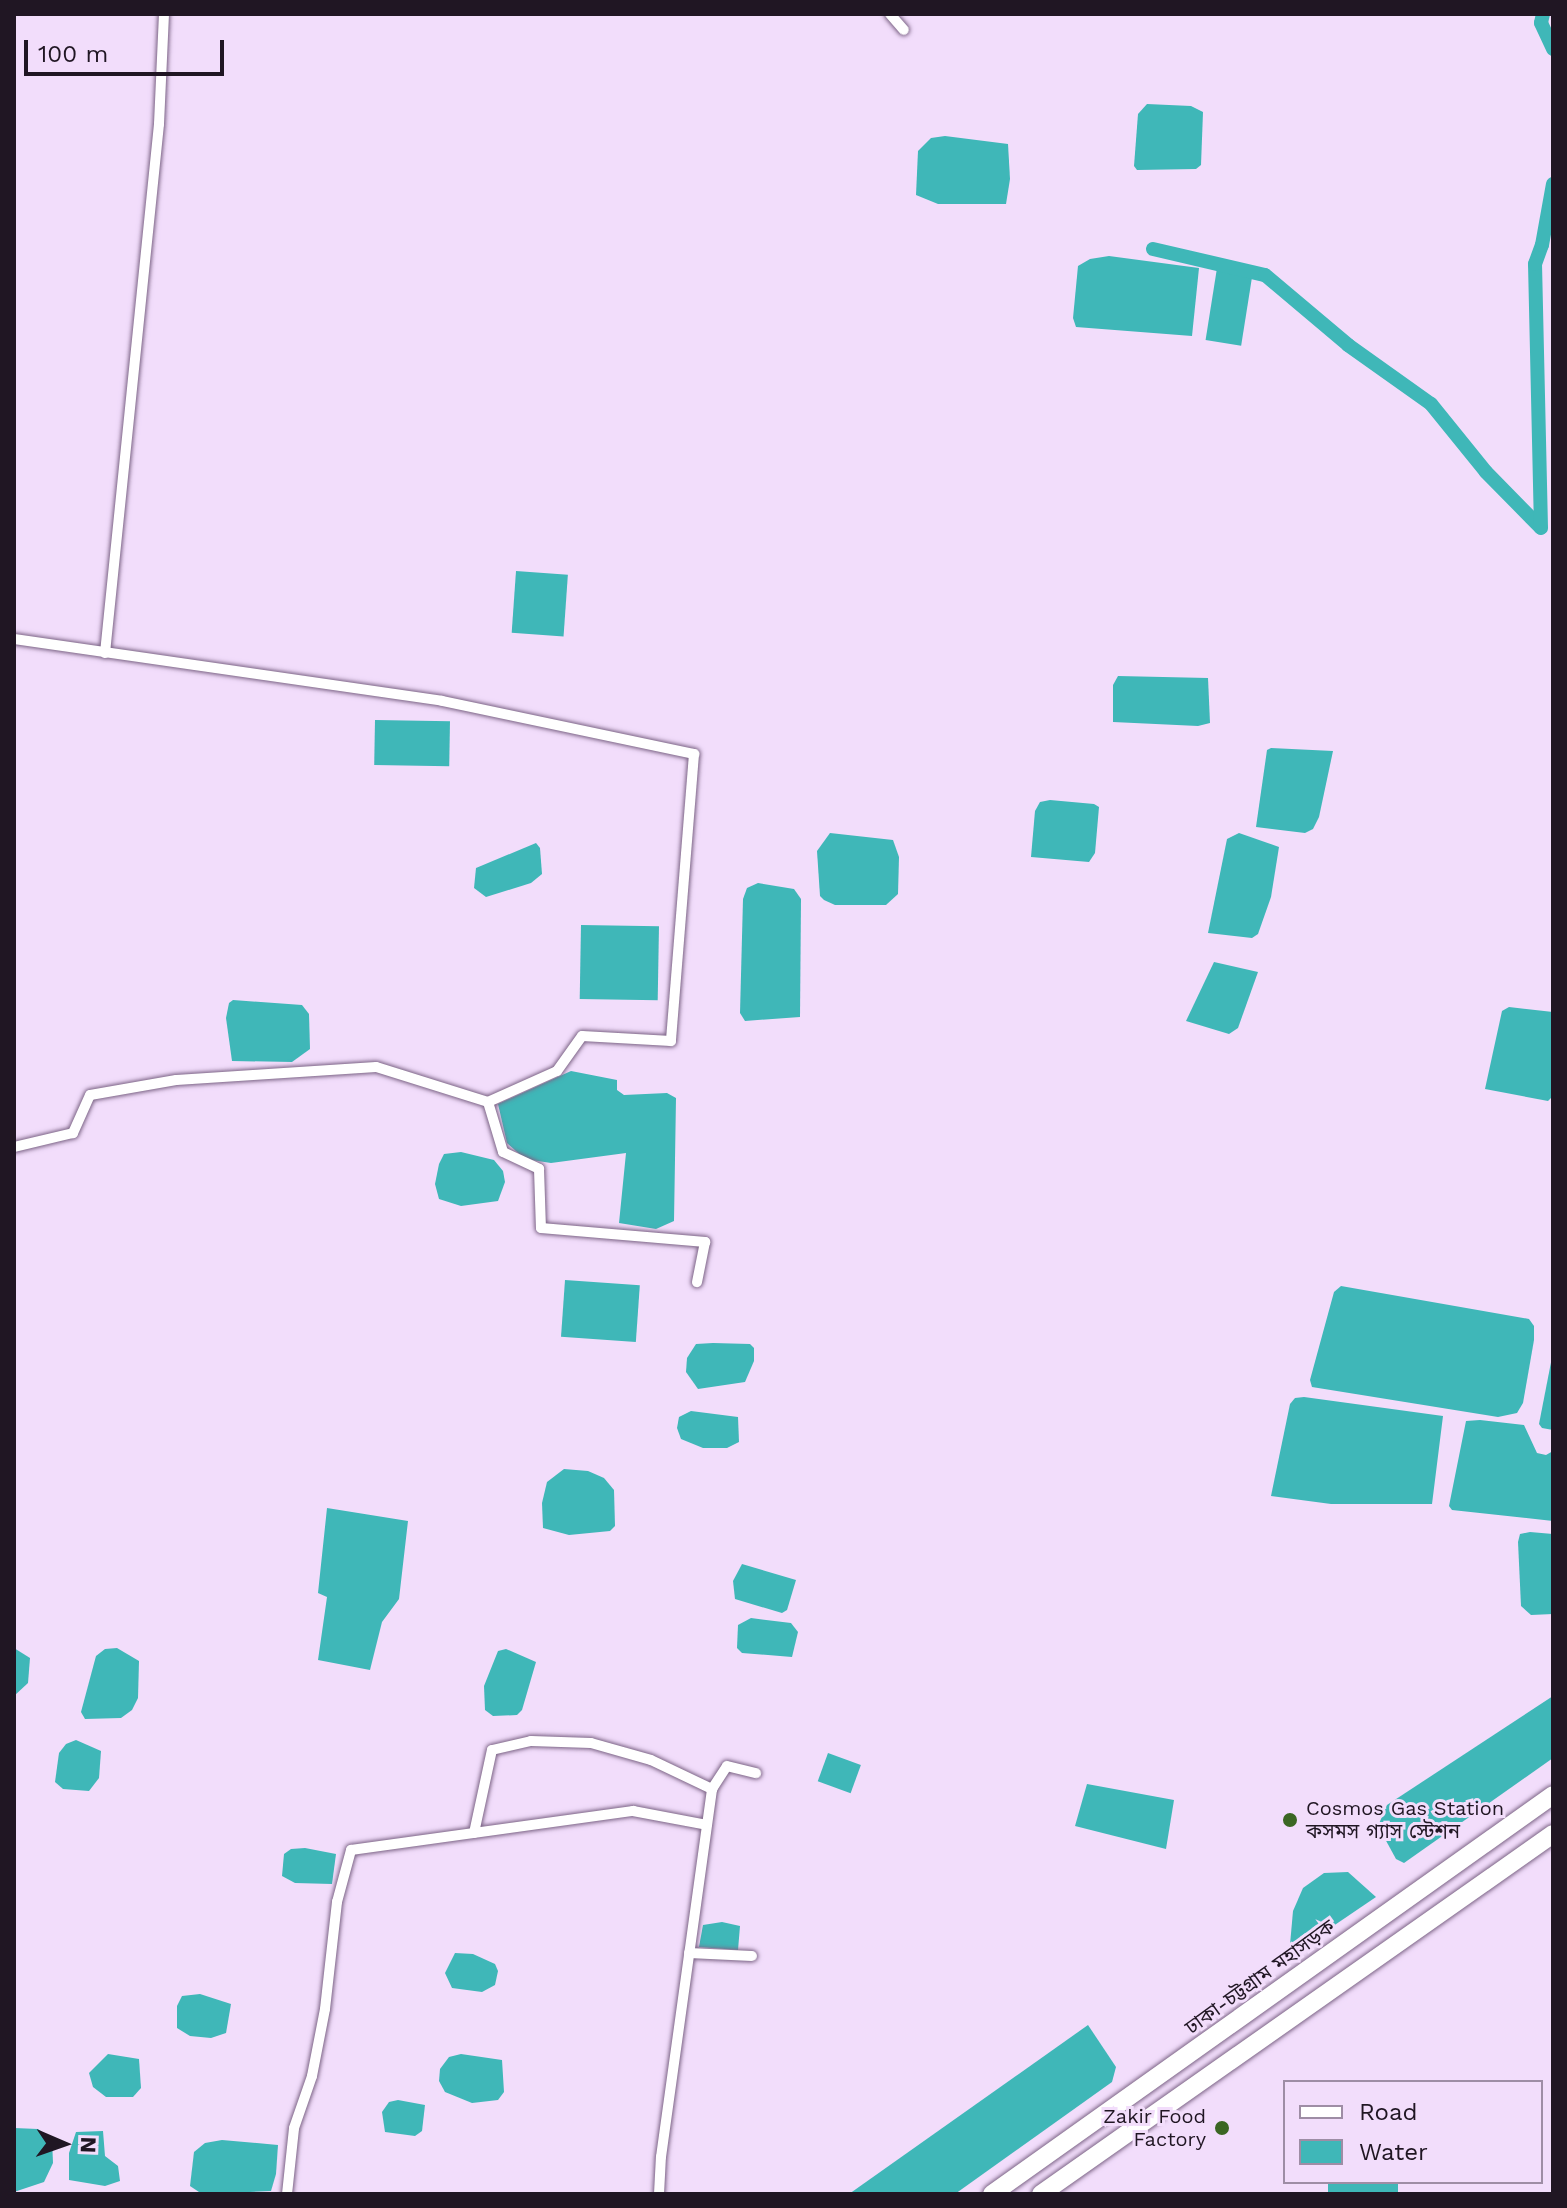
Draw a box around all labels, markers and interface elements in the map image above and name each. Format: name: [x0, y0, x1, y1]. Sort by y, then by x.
scale bar: [28, 24, 228, 74]
text: 100 m: [38, 40, 108, 68]
place label: Cosmos Gas Station কসমস গ্যাস স্টেশন: [1306, 1796, 1504, 1843]
marker: Cosmos Gas Station কসমস গ্যাস স্টেশন: [1281, 1811, 1299, 1829]
street label: ঢাকা-চট্টগ্রাম মহাসড়ক: [1180, 1915, 1340, 2039]
legend: [1283, 2080, 1543, 2184]
text: Road: [1359, 2098, 1418, 2126]
north arrow: [24, 2104, 104, 2184]
place label: Zakir Food Factory: [1103, 2104, 1206, 2151]
marker: Zakir Food Factory: [1213, 2119, 1231, 2137]
text: N: [76, 2136, 101, 2153]
text: Water: [1359, 2138, 1428, 2166]

